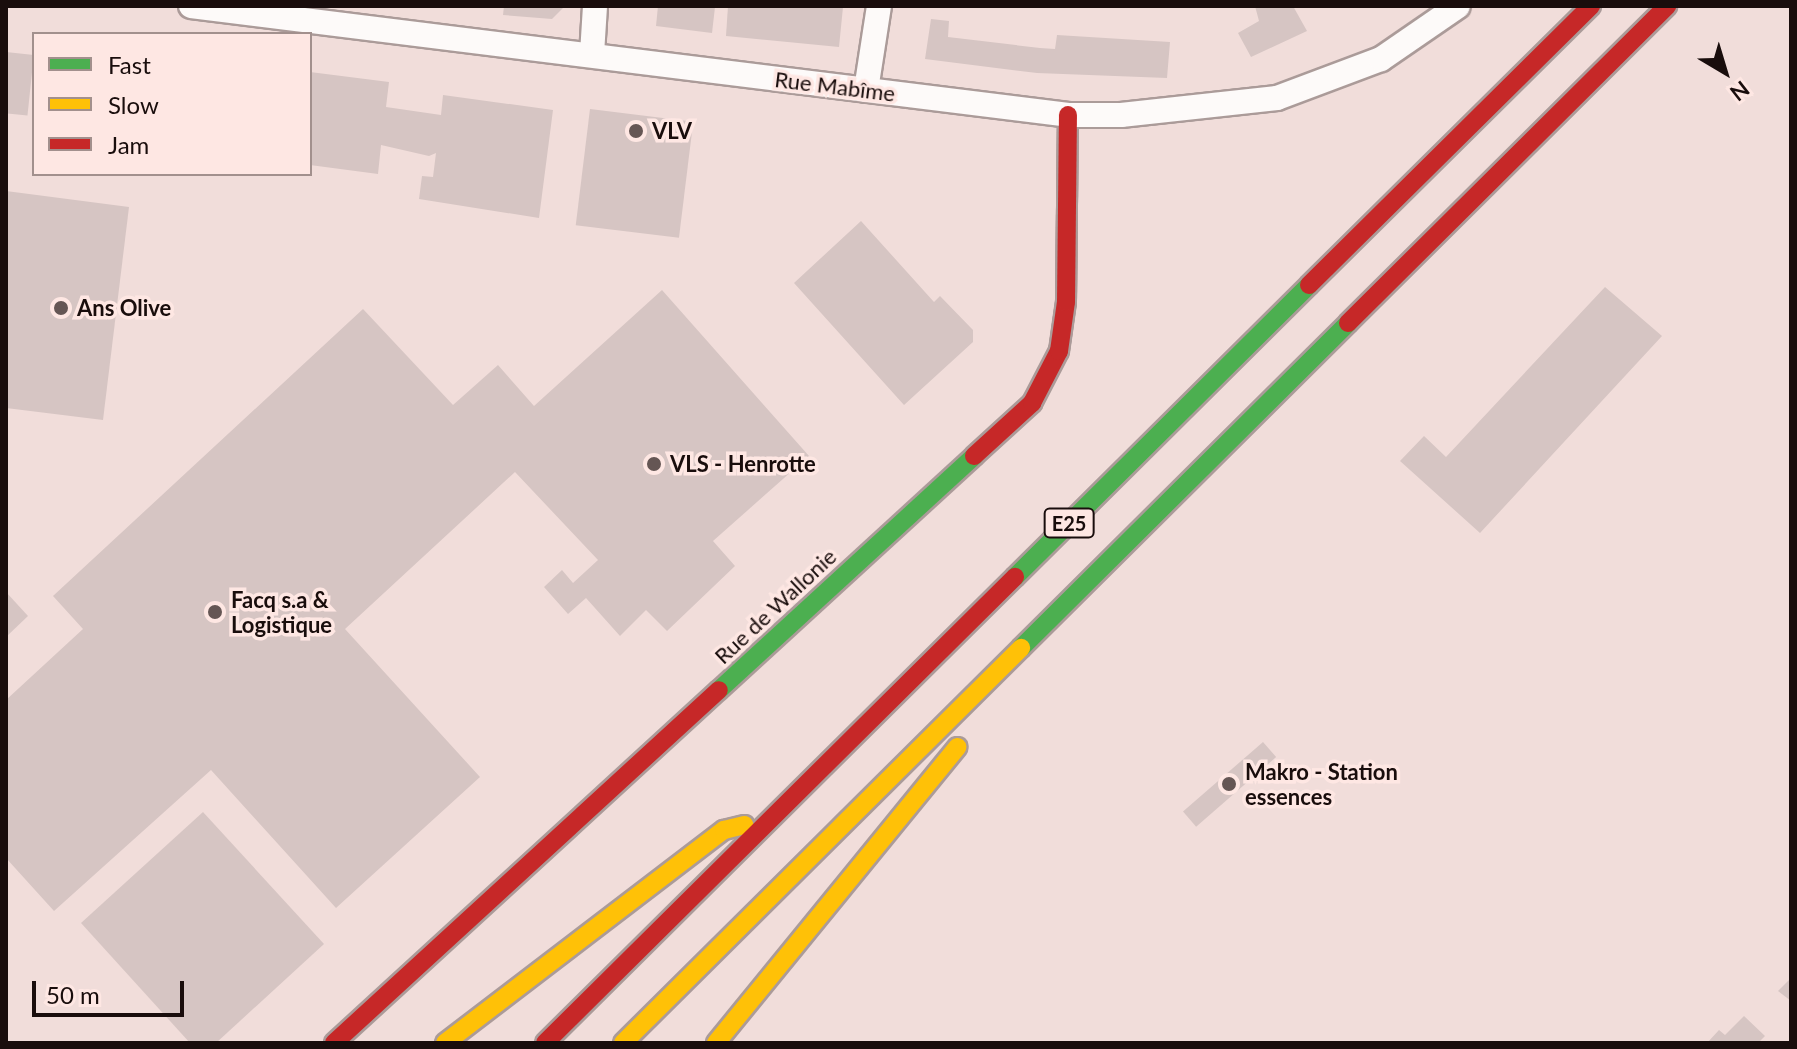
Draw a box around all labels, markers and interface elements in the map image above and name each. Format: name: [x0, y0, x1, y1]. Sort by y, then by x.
legend: [32, 32, 312, 176]
north arrow: [1685, 32, 1765, 112]
text: Fast: [108, 50, 151, 79]
street label: Rue Mabîme: [773, 66, 897, 106]
text: N: [1725, 75, 1755, 107]
text: Slow: [108, 90, 159, 119]
place label: VLV: [652, 118, 692, 144]
marker: VLV: [627, 122, 645, 140]
text: Jam: [108, 130, 149, 159]
place label: Ans Olive: [77, 295, 171, 321]
marker: Ans Olive: [52, 299, 70, 317]
place label: VLS - Henrotte: [670, 451, 816, 477]
marker: VLS - Henrotte: [645, 455, 663, 473]
road number: E25: [1043, 507, 1095, 539]
street label: Rue de Wallonie: [709, 543, 841, 669]
place label: Facq s.a & Logistique: [231, 586, 332, 638]
marker: Facq s.a & Logistique: [206, 603, 224, 621]
place label: Makro - Station essences: [1245, 758, 1398, 810]
marker: Makro - Station essences: [1220, 775, 1238, 793]
scale bar: [36, 965, 188, 1015]
text: 50 m: [46, 980, 100, 1009]

